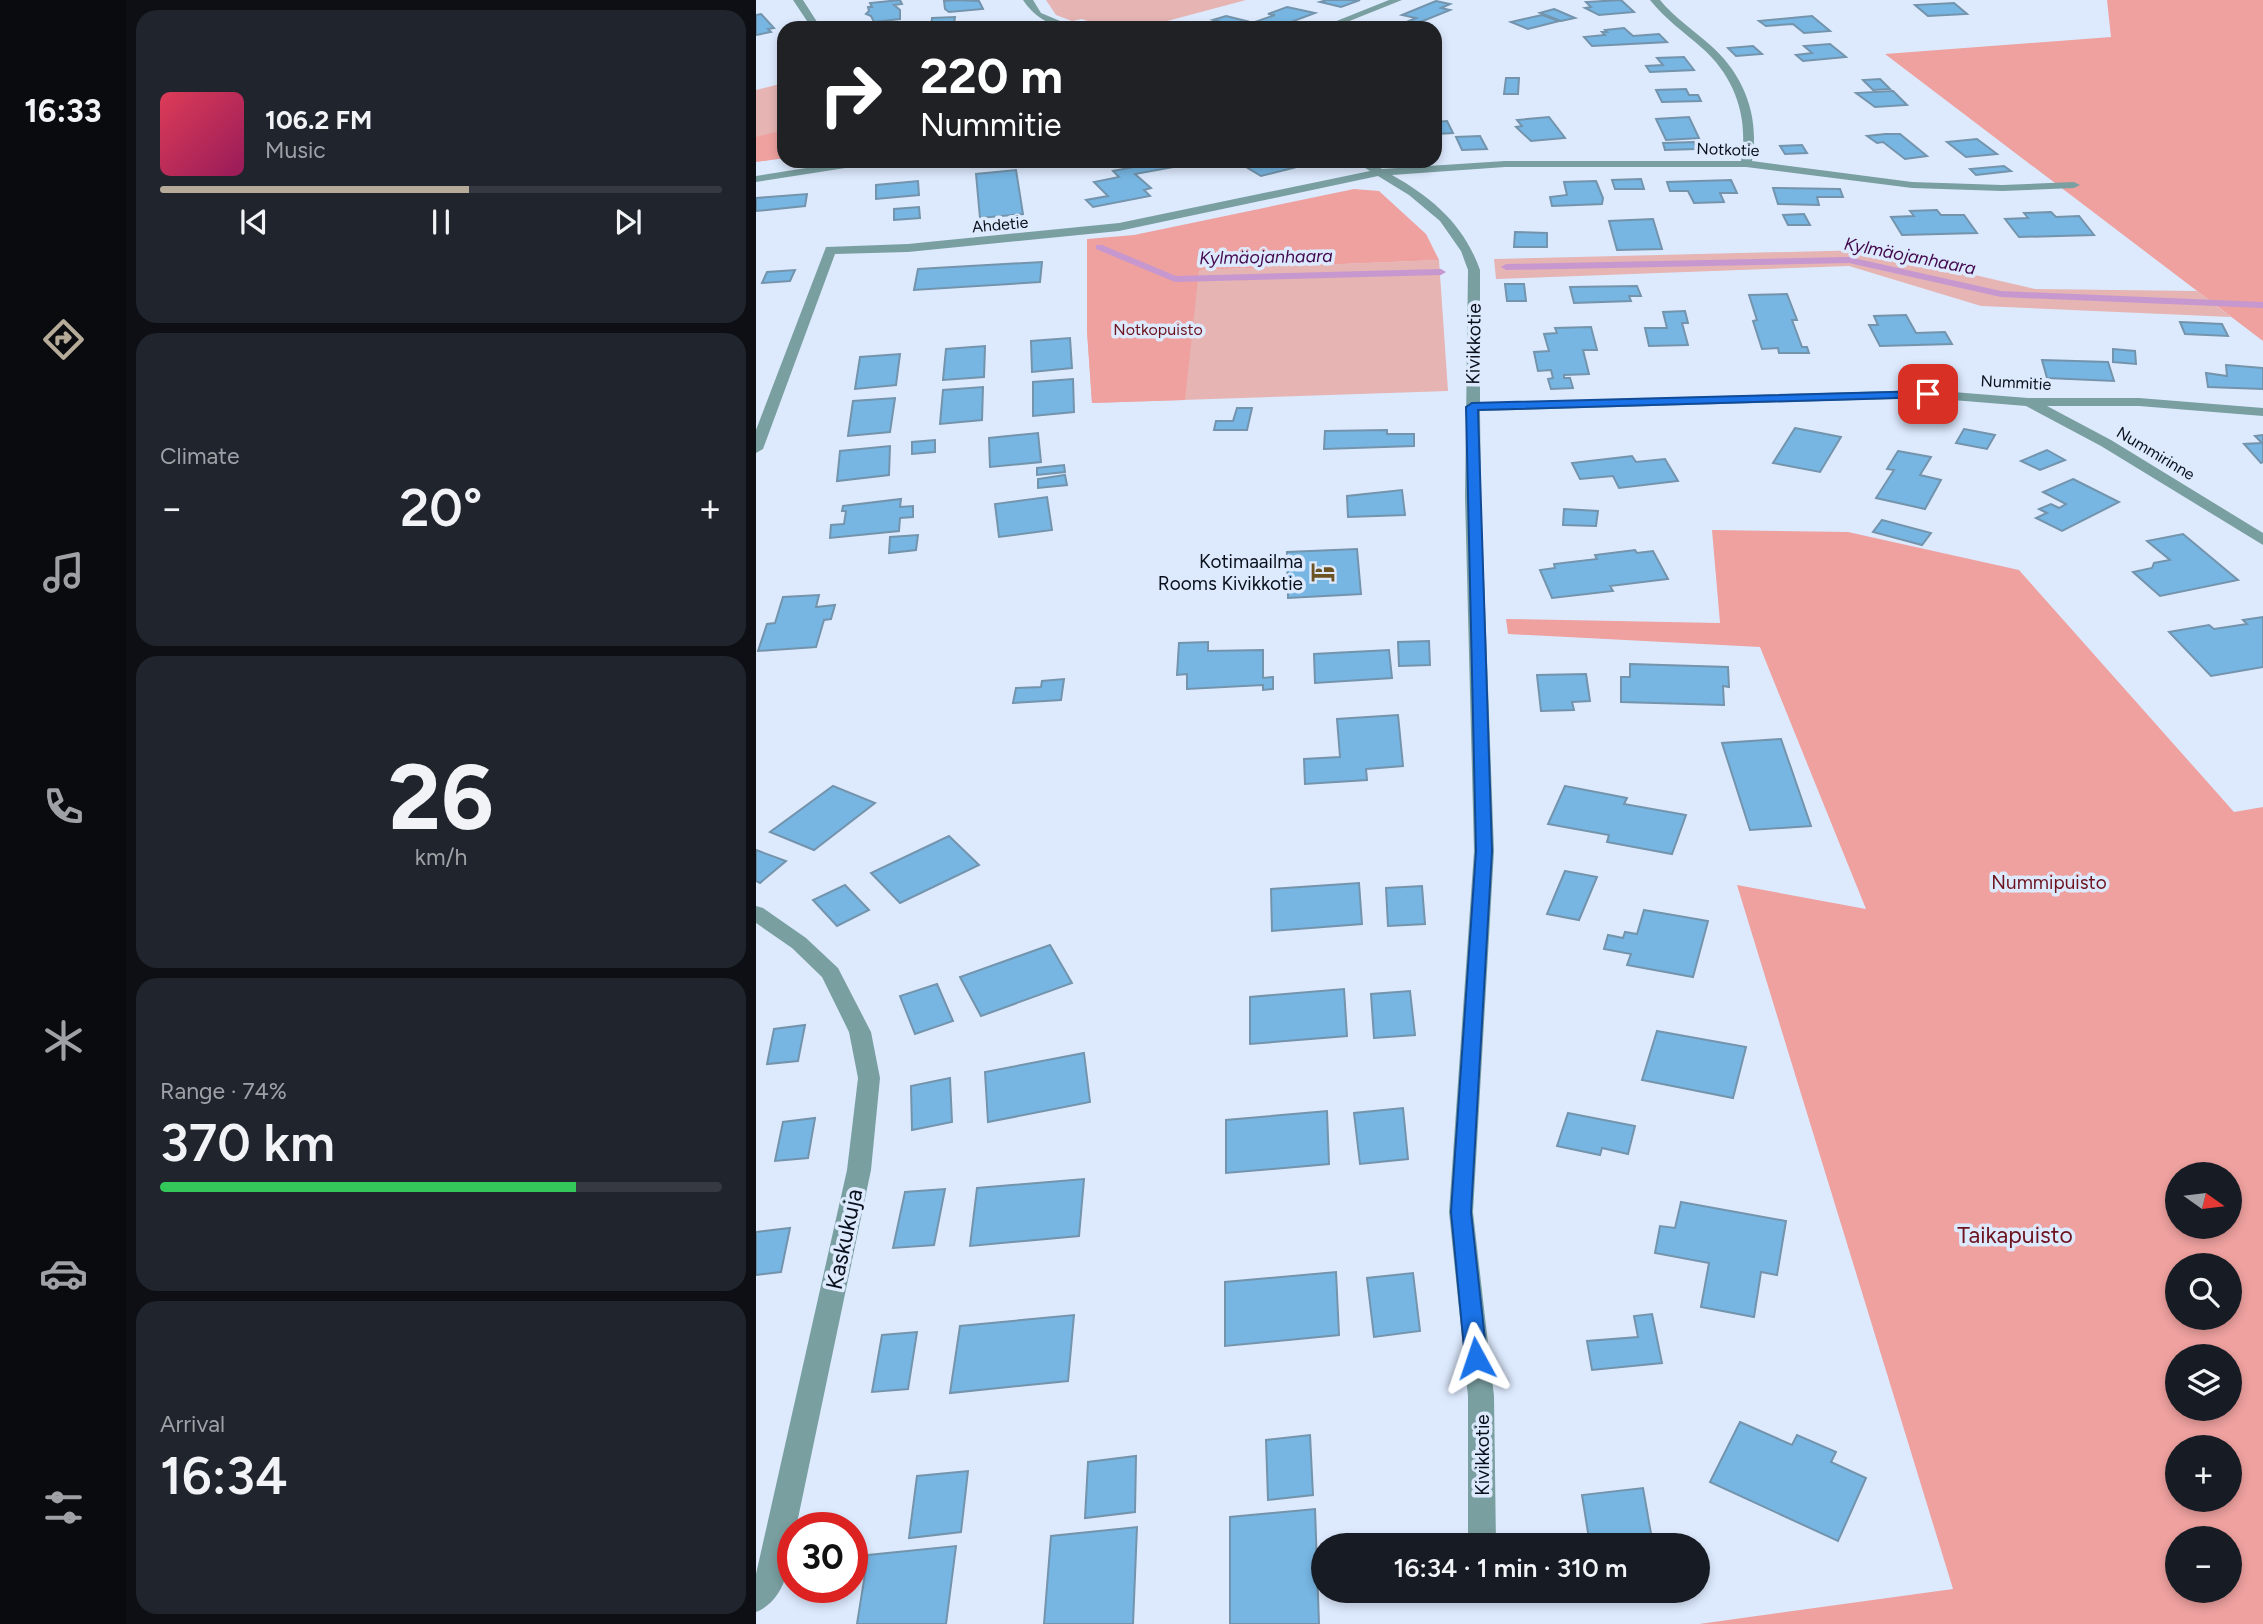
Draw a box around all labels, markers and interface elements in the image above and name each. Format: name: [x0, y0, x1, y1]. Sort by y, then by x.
text: 220 m: [920, 46, 1063, 105]
icon: right: [805, 49, 896, 140]
text: 16:33: [24, 92, 102, 130]
text: 106.2 FM: [265, 104, 372, 136]
text: Nummitie: [920, 106, 1062, 144]
text: Music: [265, 136, 326, 164]
street label: Notkotie: [1696, 139, 1760, 160]
icon: previous: [235, 203, 273, 241]
icon: pause: [422, 203, 460, 241]
icon: next: [609, 203, 647, 241]
street label: Ahdetie: [971, 213, 1029, 236]
water label: Kylmäojanhaara: [1842, 232, 1978, 280]
water label: Kylmäojanhaara: [1199, 245, 1333, 269]
street label: Kivikkotie: [1461, 303, 1486, 385]
icon: directions: [39, 315, 88, 364]
park label: Notkopuisto: [1113, 320, 1203, 339]
pin: [1898, 364, 1958, 424]
street label: Nummitie: [1980, 371, 2052, 394]
icon: arrive: [1909, 375, 1947, 413]
street label: Nummirinne: [2113, 423, 2199, 484]
text: Climate: [160, 442, 239, 470]
text: 20°: [400, 477, 482, 539]
text: −: [160, 485, 184, 531]
text: +: [698, 485, 722, 531]
icon: music: [39, 548, 88, 597]
place label: Kotimaailma Rooms Kivikkotie: [1158, 550, 1303, 595]
hotel icon: Kotimaailma Rooms Kivikkotie: [1309, 558, 1337, 586]
text: 26: [388, 743, 494, 852]
icon: phone: [39, 782, 88, 831]
text: km/h: [415, 843, 467, 871]
park label: Nummipuisto: [1991, 871, 2107, 894]
icon: climate: [39, 1016, 88, 1065]
text: Range · 74%: [160, 1077, 287, 1105]
text: 370 km: [160, 1112, 335, 1174]
north arrow: [2165, 1162, 2242, 1239]
map controls: [2165, 1162, 2242, 1603]
street label: Kaskukuja: [820, 1186, 868, 1292]
park label: Taikapuisto: [1957, 1221, 2073, 1249]
icon: car: [39, 1249, 88, 1298]
button: search: [2165, 1253, 2242, 1330]
position arrow: [1439, 1321, 1513, 1395]
button: layers: [2165, 1344, 2242, 1421]
text: Arrival: [160, 1410, 225, 1438]
street label: Kivikkotie: [1471, 1414, 1494, 1496]
button: +: [2165, 1435, 2242, 1512]
text: 16:34: [160, 1445, 288, 1507]
icon: filters: [39, 1483, 88, 1532]
speed limit sign: 30: [777, 1512, 868, 1603]
button: −: [2165, 1526, 2242, 1603]
text: 16:34 · 1 min · 310 m: [1394, 1552, 1627, 1584]

